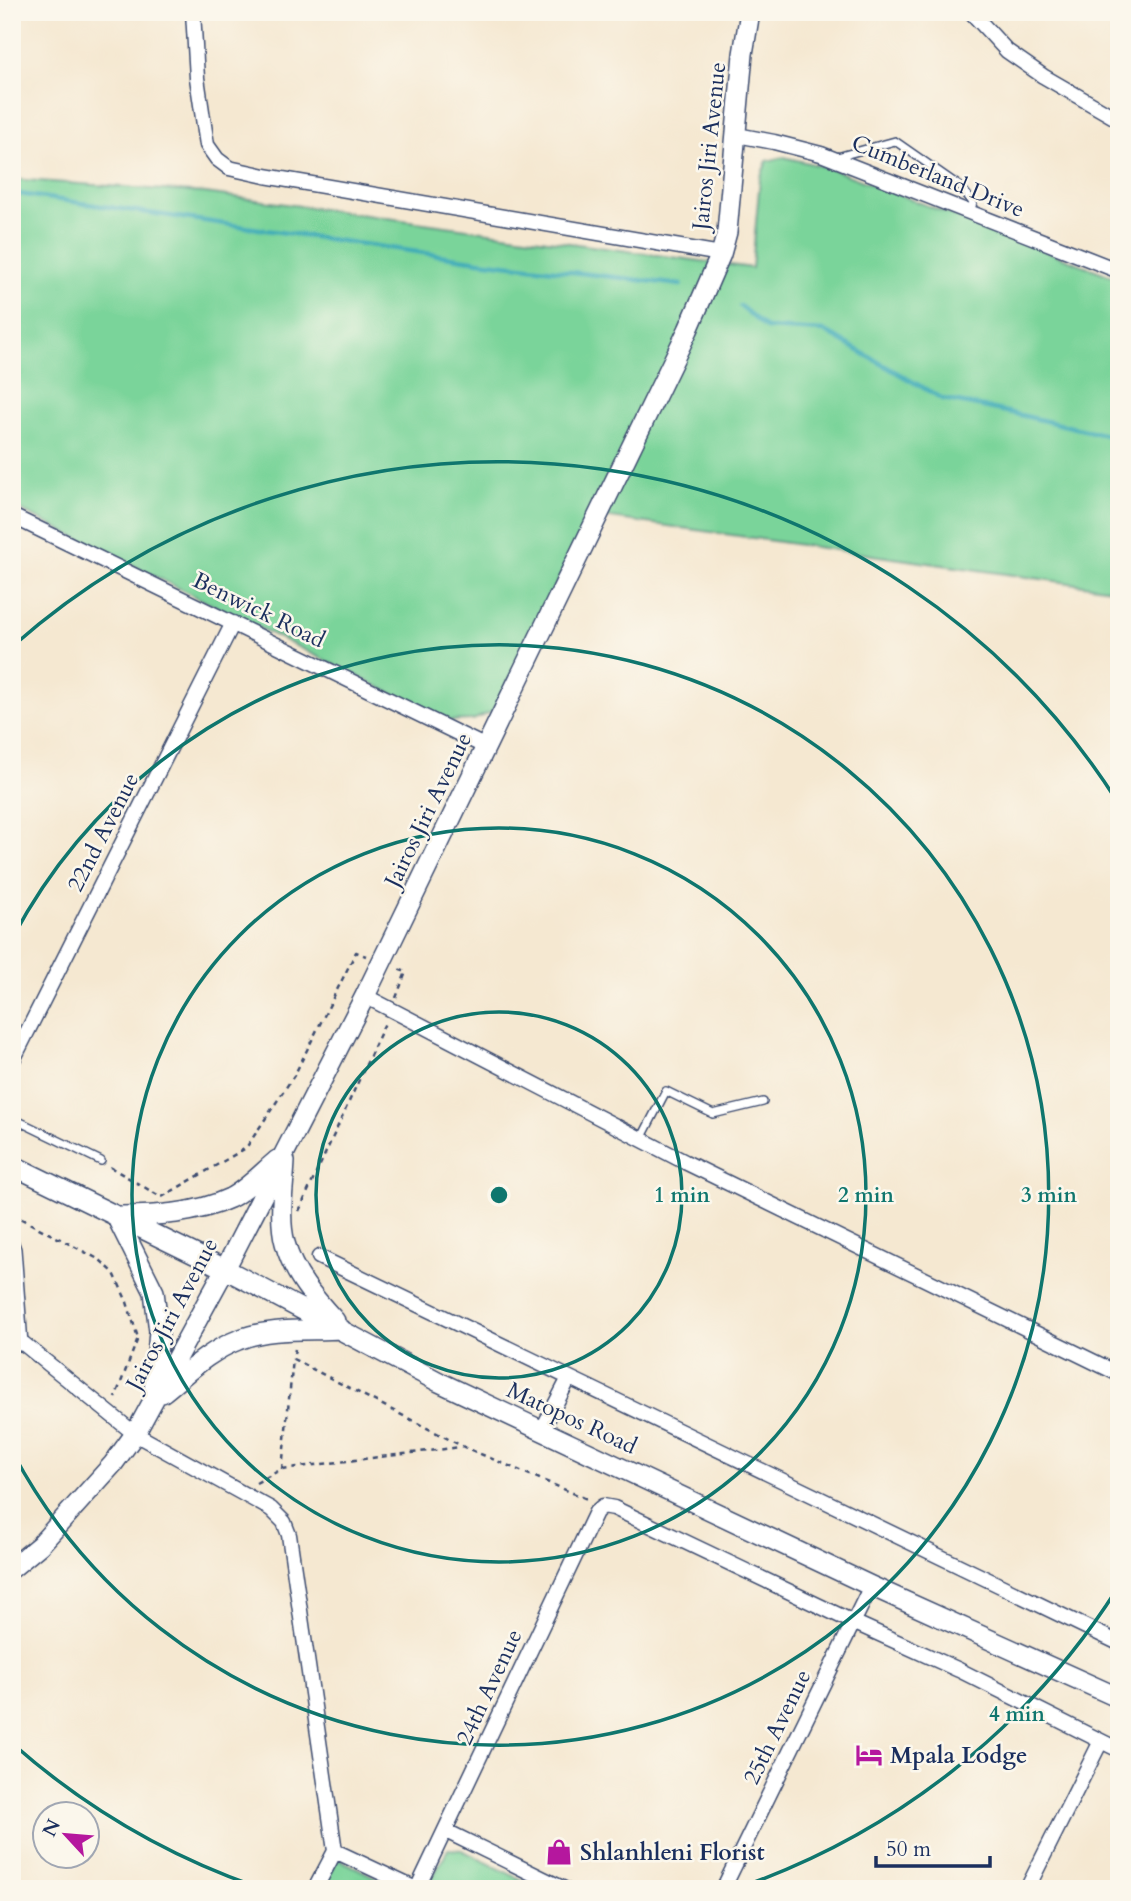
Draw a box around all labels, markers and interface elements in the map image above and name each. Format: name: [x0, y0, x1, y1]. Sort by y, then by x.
street label: Jairos Jiri Avenue: [684, 60, 733, 235]
street label: Cumberland Drive: [847, 127, 1029, 225]
street label: Benwick Road: [188, 565, 331, 656]
street label: Jairos Jiri Avenue: [376, 727, 479, 895]
street label: 22nd Avenue: [60, 767, 146, 897]
text: 1 min: [654, 1181, 710, 1210]
text: 2 min: [838, 1181, 894, 1210]
text: 3 min: [1021, 1181, 1077, 1210]
centre of rings: [487, 1183, 511, 1207]
street label: Jairos Jiri Avenue: [117, 1232, 225, 1398]
street label: Matopos Road: [502, 1374, 643, 1462]
street label: 24th Avenue: [449, 1624, 529, 1750]
street label: 25th Avenue: [736, 1664, 818, 1790]
text: 4 min: [989, 1700, 1045, 1729]
hotel icon: Mpala Lodge: [854, 1740, 884, 1770]
place label: Mpala Lodge: [890, 1740, 1027, 1771]
north arrow: [32, 1800, 102, 1870]
text: N: [36, 1814, 67, 1841]
scale bar: [876, 1824, 989, 1868]
text: 50 m: [886, 1835, 931, 1864]
shop icon: Shlanhleni Florist: [544, 1837, 574, 1867]
place label: Shlanhleni Florist: [580, 1837, 765, 1868]

